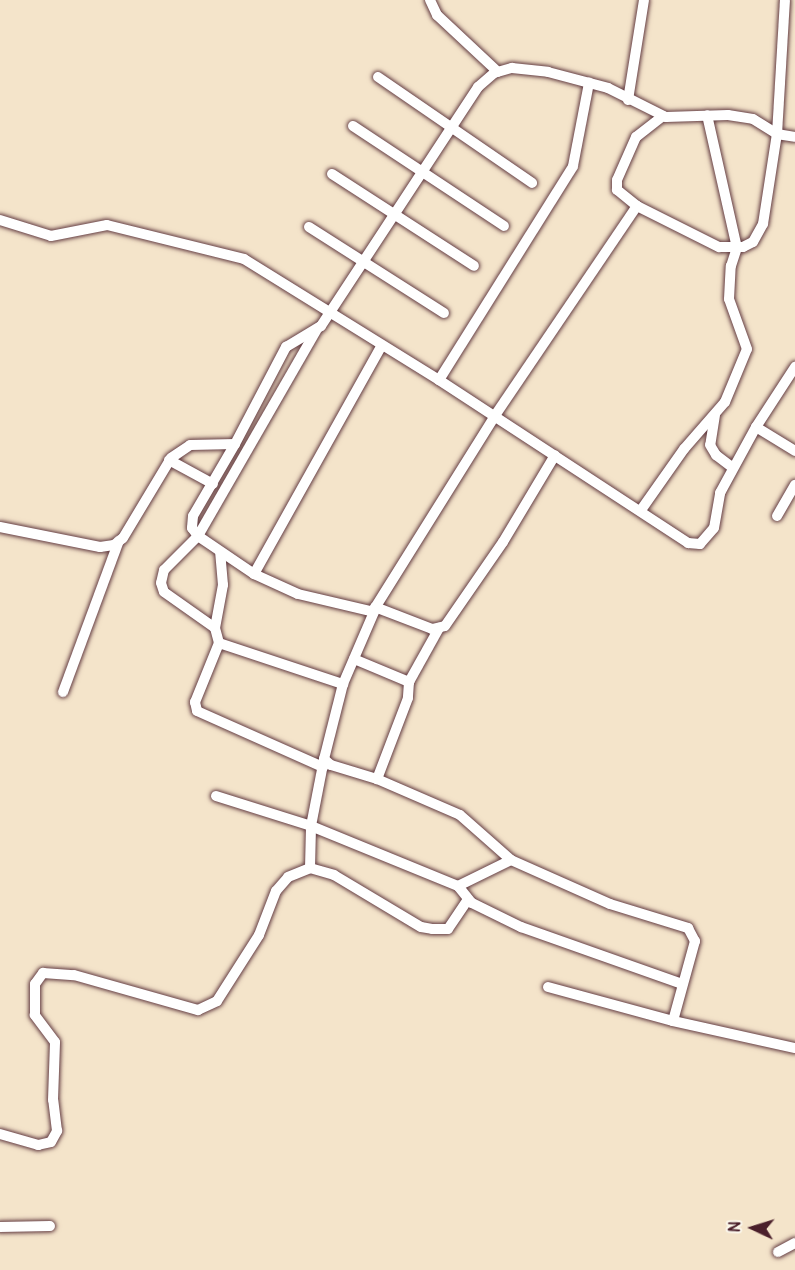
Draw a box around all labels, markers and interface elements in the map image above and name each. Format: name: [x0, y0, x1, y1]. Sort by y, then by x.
north arrow: [723, 1198, 783, 1258]
text: N: [725, 1221, 745, 1233]

